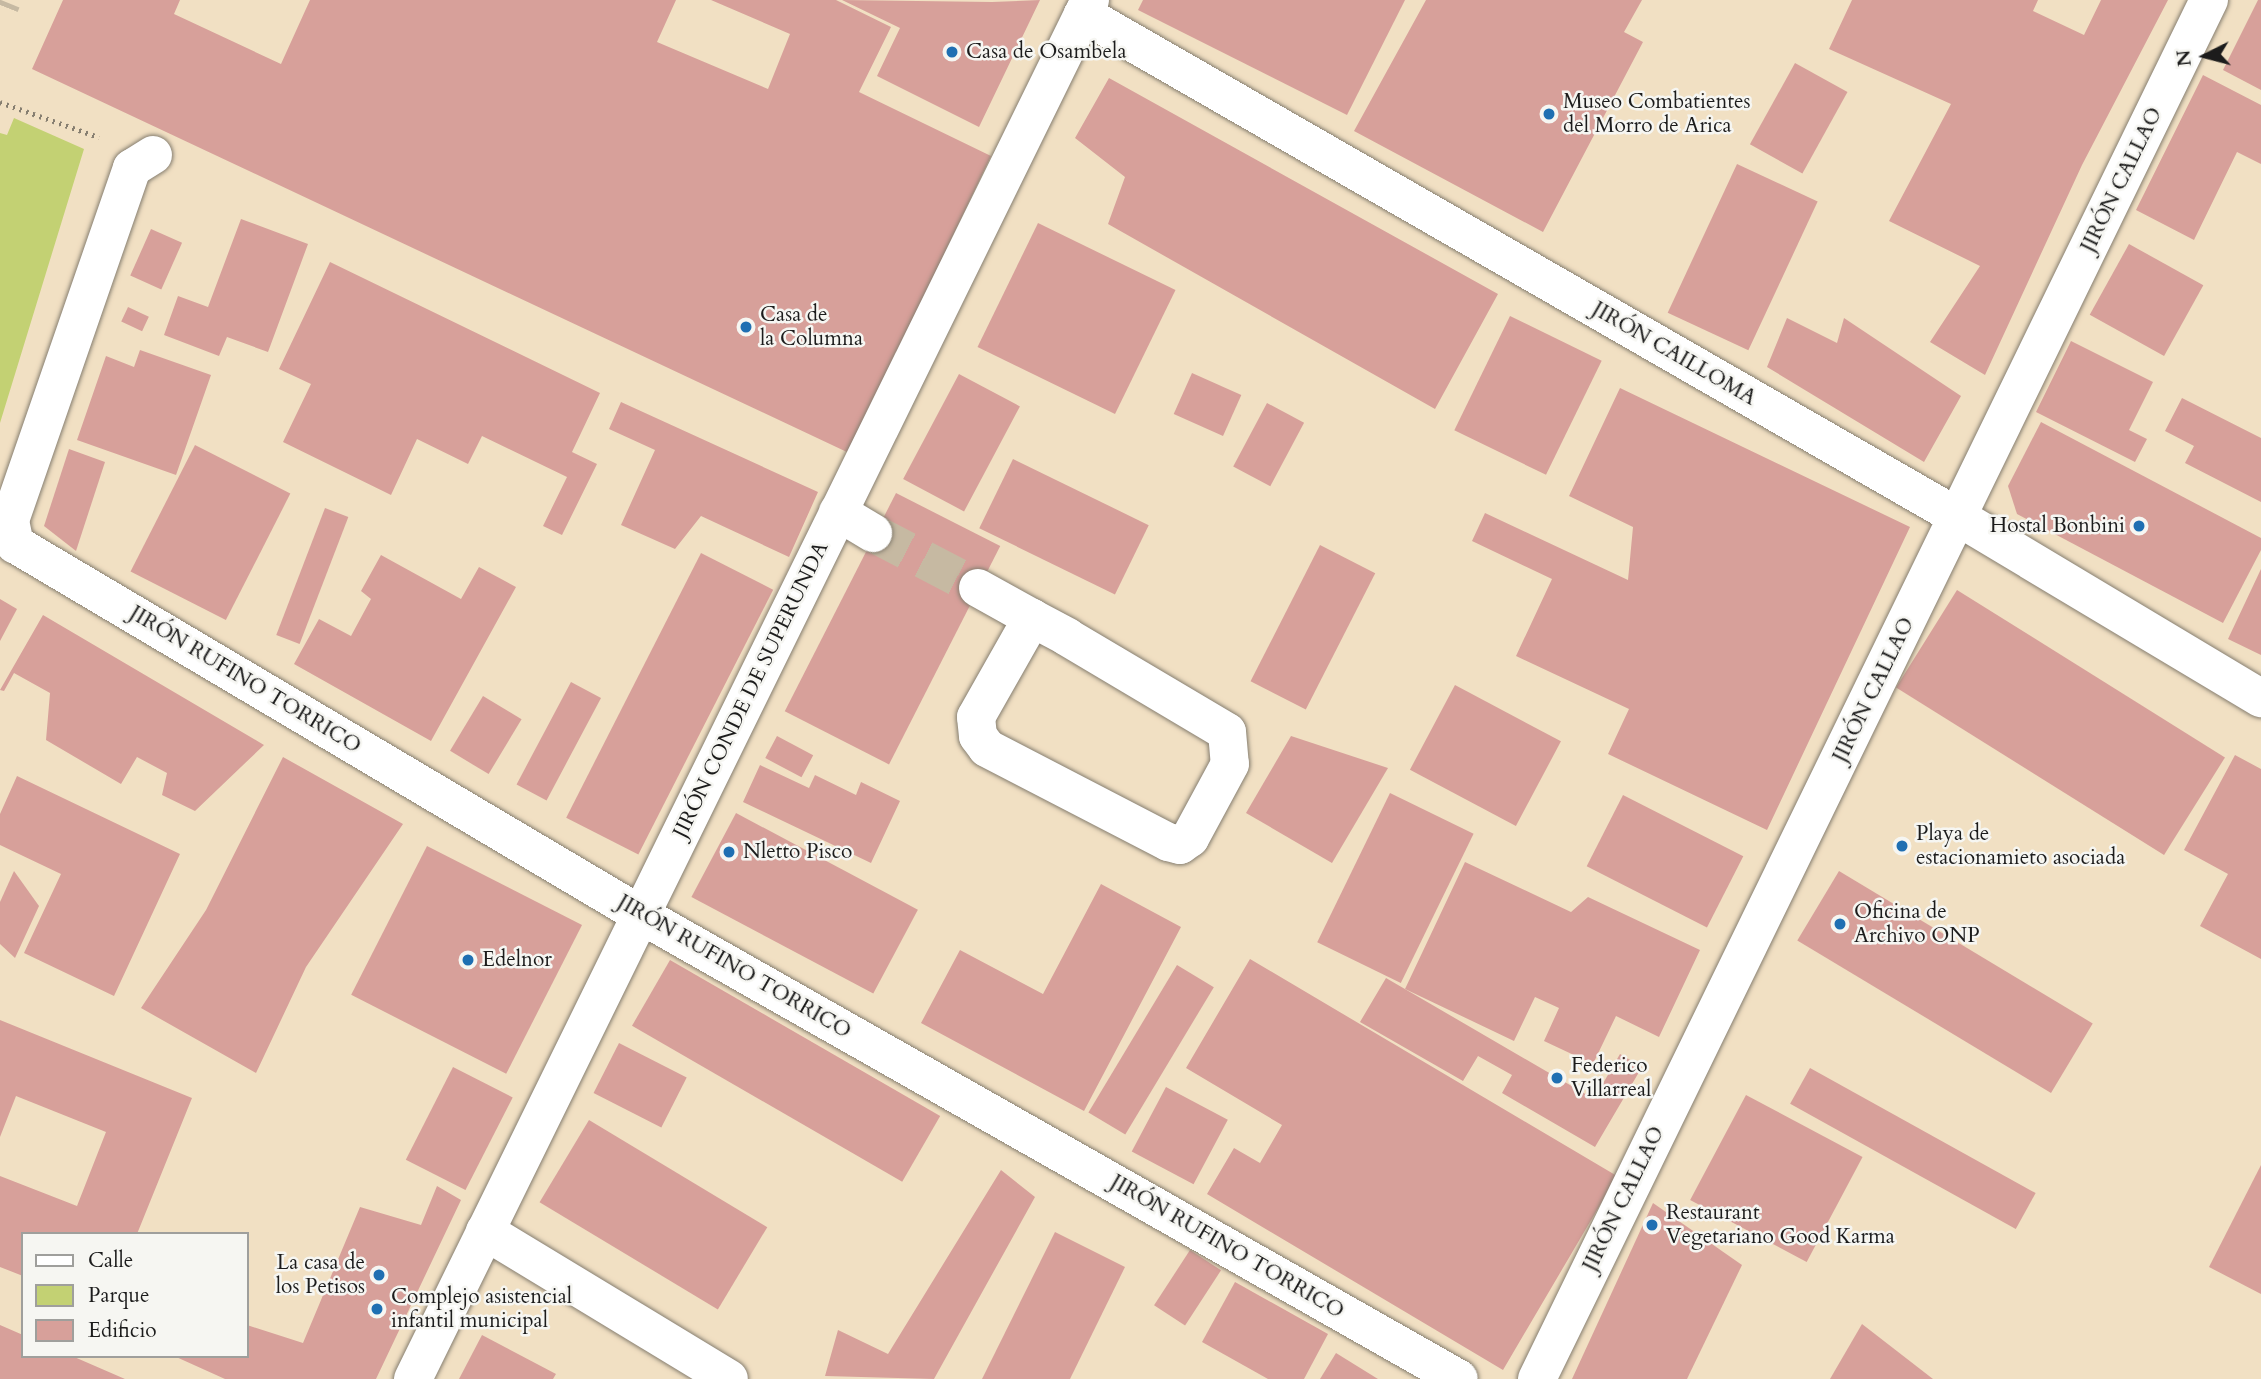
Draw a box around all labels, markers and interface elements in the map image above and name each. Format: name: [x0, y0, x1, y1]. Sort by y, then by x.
north arrow: [2170, 21, 2240, 91]
place label: Casa de Osambela: [966, 39, 1126, 65]
marker: Casa de Osambela: [944, 44, 960, 60]
text: N: [2170, 49, 2198, 68]
place label: Museo Combatientes del Morro de Arica: [1563, 89, 1751, 139]
street label: JIRÓN CALLAO: [2076, 103, 2168, 257]
marker: Museo Combatientes del Morro de Arica: [1541, 106, 1557, 122]
street label: JIRÓN CAILLOMA: [1588, 297, 1760, 411]
place label: Casa de la Columna: [760, 302, 863, 352]
marker: Casa de la Columna: [738, 319, 754, 335]
place label: Hostal Bonbini: [1990, 513, 2125, 539]
marker: Hostal Bonbini: [2131, 518, 2147, 534]
street label: JIRÓN CONDE DE SUPERUNDA: [668, 538, 834, 842]
street label: JIRÓN RUFINO TORRICO: [125, 601, 365, 759]
street label: JIRÓN CALLAO: [1828, 613, 1920, 767]
place label: Playa de estacionamieto asociada: [1916, 821, 2125, 871]
marker: Playa de estacionamieto asociada: [1894, 838, 1910, 854]
place label: Nletto Pisco: [743, 839, 852, 865]
marker: Nletto Pisco: [721, 844, 737, 860]
street label: JIRÓN RUFINO TORRICO: [613, 890, 855, 1044]
place label: Oficina de Archivo ONP: [1854, 899, 1980, 949]
marker: Oficina de Archivo ONP: [1832, 916, 1848, 932]
place label: Edelnor: [482, 947, 552, 973]
marker: Edelnor: [460, 952, 476, 968]
place label: Federico Villarreal: [1571, 1053, 1651, 1103]
marker: Federico Villarreal: [1549, 1070, 1565, 1086]
street label: JIRÓN CALLAO: [1578, 1122, 1670, 1276]
street label: JIRÓN RUFINO TORRICO: [1106, 1170, 1348, 1324]
place label: Restaurant Vegetariano Good Karma: [1666, 1200, 1895, 1250]
marker: Restaurant Vegetariano Good Karma: [1644, 1217, 1660, 1233]
legend: [21, 1232, 248, 1358]
text: Calle: [88, 1246, 133, 1275]
place label: La casa de los Petisos: [276, 1250, 365, 1300]
marker: La casa de los Petisos: [371, 1267, 387, 1283]
text: Parque: [88, 1281, 149, 1310]
place label: Complejo asistencial infantil municipal: [391, 1284, 572, 1334]
marker: Complejo asistencial infantil municipal: [369, 1301, 385, 1317]
text: Edificio: [88, 1316, 157, 1345]

